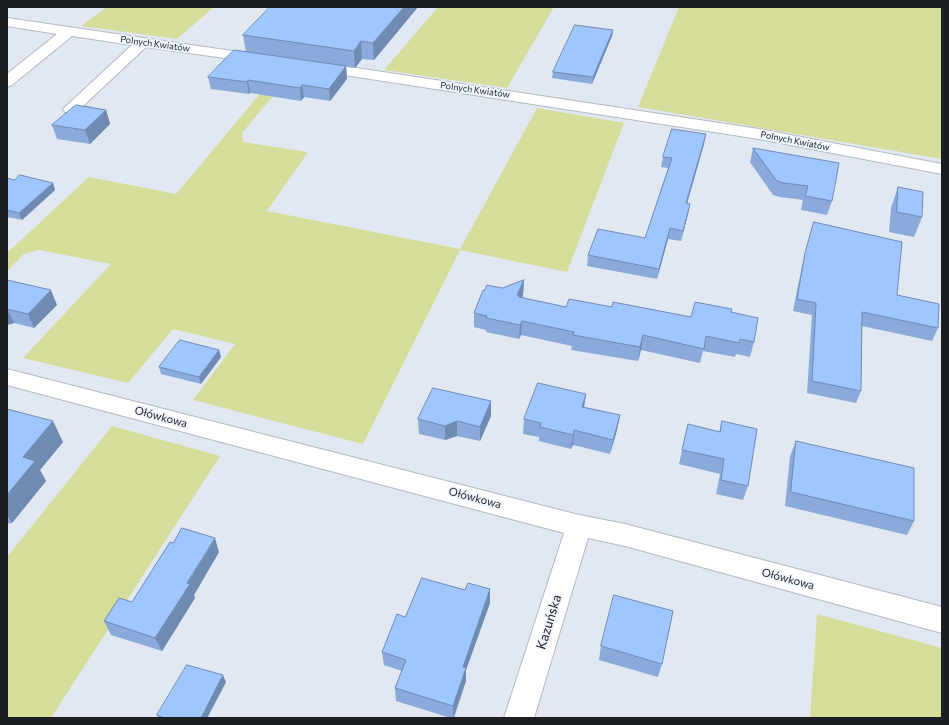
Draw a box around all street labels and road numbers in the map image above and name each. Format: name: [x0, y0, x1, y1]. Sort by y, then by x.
street label: Polnych Kwiatów: [120, 34, 190, 54]
street label: Polnych Kwiatów: [440, 80, 510, 100]
street label: Polnych Kwiatów: [760, 129, 830, 153]
street label: Ołówkowa: [133, 404, 189, 430]
street label: Ołówkowa: [447, 485, 503, 511]
street label: Ołówkowa: [760, 566, 816, 592]
street label: Kazuńska: [533, 593, 565, 651]

